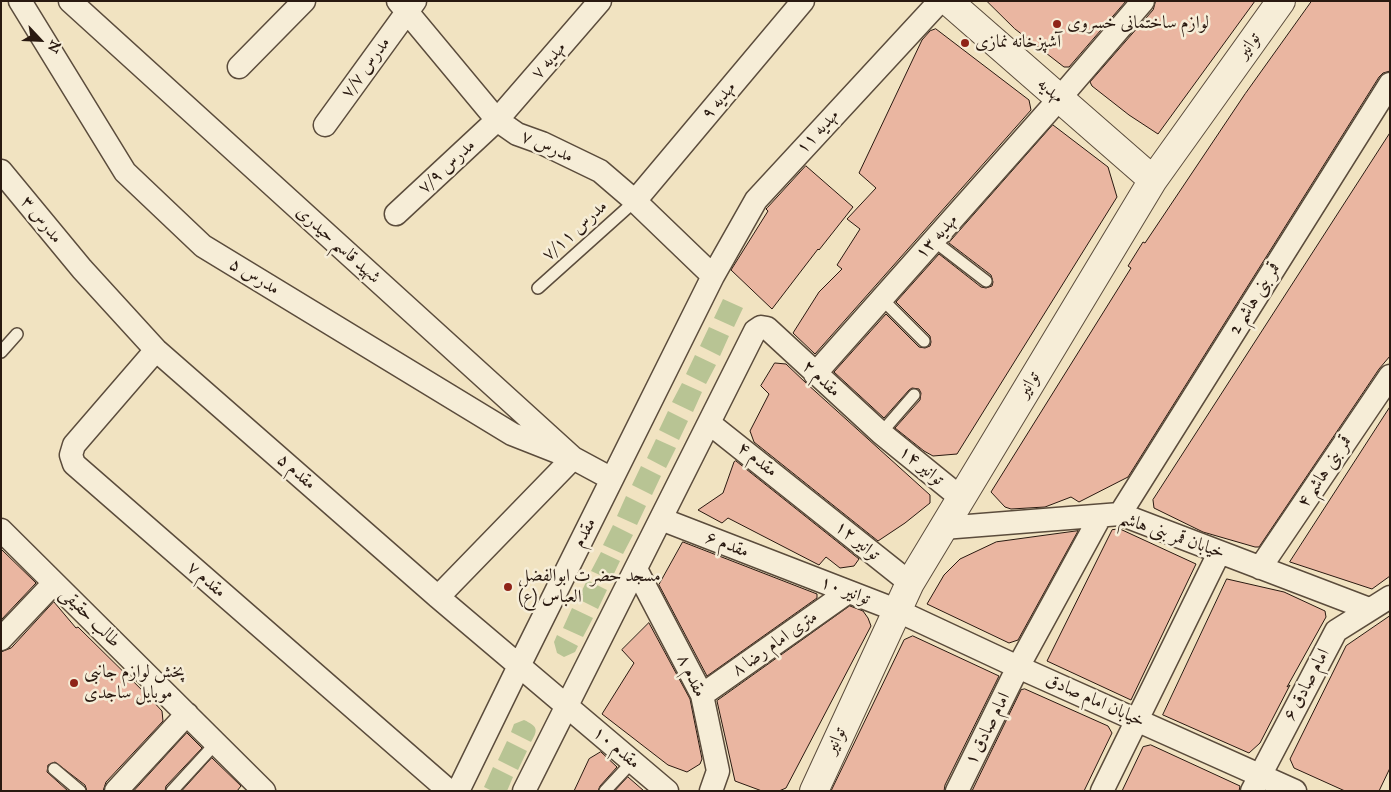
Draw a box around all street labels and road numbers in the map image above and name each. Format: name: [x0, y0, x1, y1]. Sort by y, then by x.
street label: توانیر: [1232, 29, 1266, 63]
street label: مدرس ۷/۷: [337, 33, 395, 103]
street label: مهدیه ۷: [527, 38, 571, 84]
street label: مهدیه: [1032, 74, 1068, 108]
street label: مهدیه ۹: [697, 78, 741, 124]
street label: مهدیه ۱۱: [792, 105, 844, 159]
street label: مدرس ۷: [518, 126, 576, 168]
street label: مدرس ۷/۹: [414, 135, 480, 199]
street label: مدرس ۳: [15, 192, 67, 248]
street label: مدرس ۷/۱۱: [538, 196, 612, 266]
street label: شهید قاسم حیدری: [291, 201, 385, 289]
street label: مهدیه ۱۳: [911, 210, 963, 264]
street label: مدرس ۵: [225, 254, 283, 300]
street label: قمر بنی هاشم 2: [1224, 259, 1286, 339]
street label: مقدم ۲: [797, 356, 845, 402]
street label: توانیر: [1013, 368, 1045, 402]
street label: قمر بنی هاشم ۴: [1293, 432, 1357, 512]
street label: مقدم ۴: [733, 438, 781, 482]
street label: توانیر ۱۴: [894, 441, 948, 491]
street label: مقدم ۵: [272, 449, 320, 495]
street label: خیابان قمر بنی هاشم: [1117, 508, 1227, 564]
street label: مقدم: [568, 515, 602, 551]
street label: توانیر ۱۲: [830, 516, 884, 566]
street label: مقدم ۶: [702, 527, 752, 563]
street label: مقدم ۷: [182, 557, 230, 603]
street label: توانیر ۱۰: [817, 572, 873, 610]
street label: طالب حقیقی: [55, 583, 125, 653]
street label: ۸ متری امام رضا: [728, 607, 822, 681]
street label: امام صادق ۶: [1279, 645, 1335, 725]
street label: مقدم ۸: [672, 651, 710, 701]
street label: خیابان امام صادق: [1042, 670, 1148, 732]
street label: امام صادق ۱: [961, 689, 1015, 769]
street label: مقدم ۱۰: [588, 722, 644, 774]
street label: توانیر: [821, 724, 851, 758]

